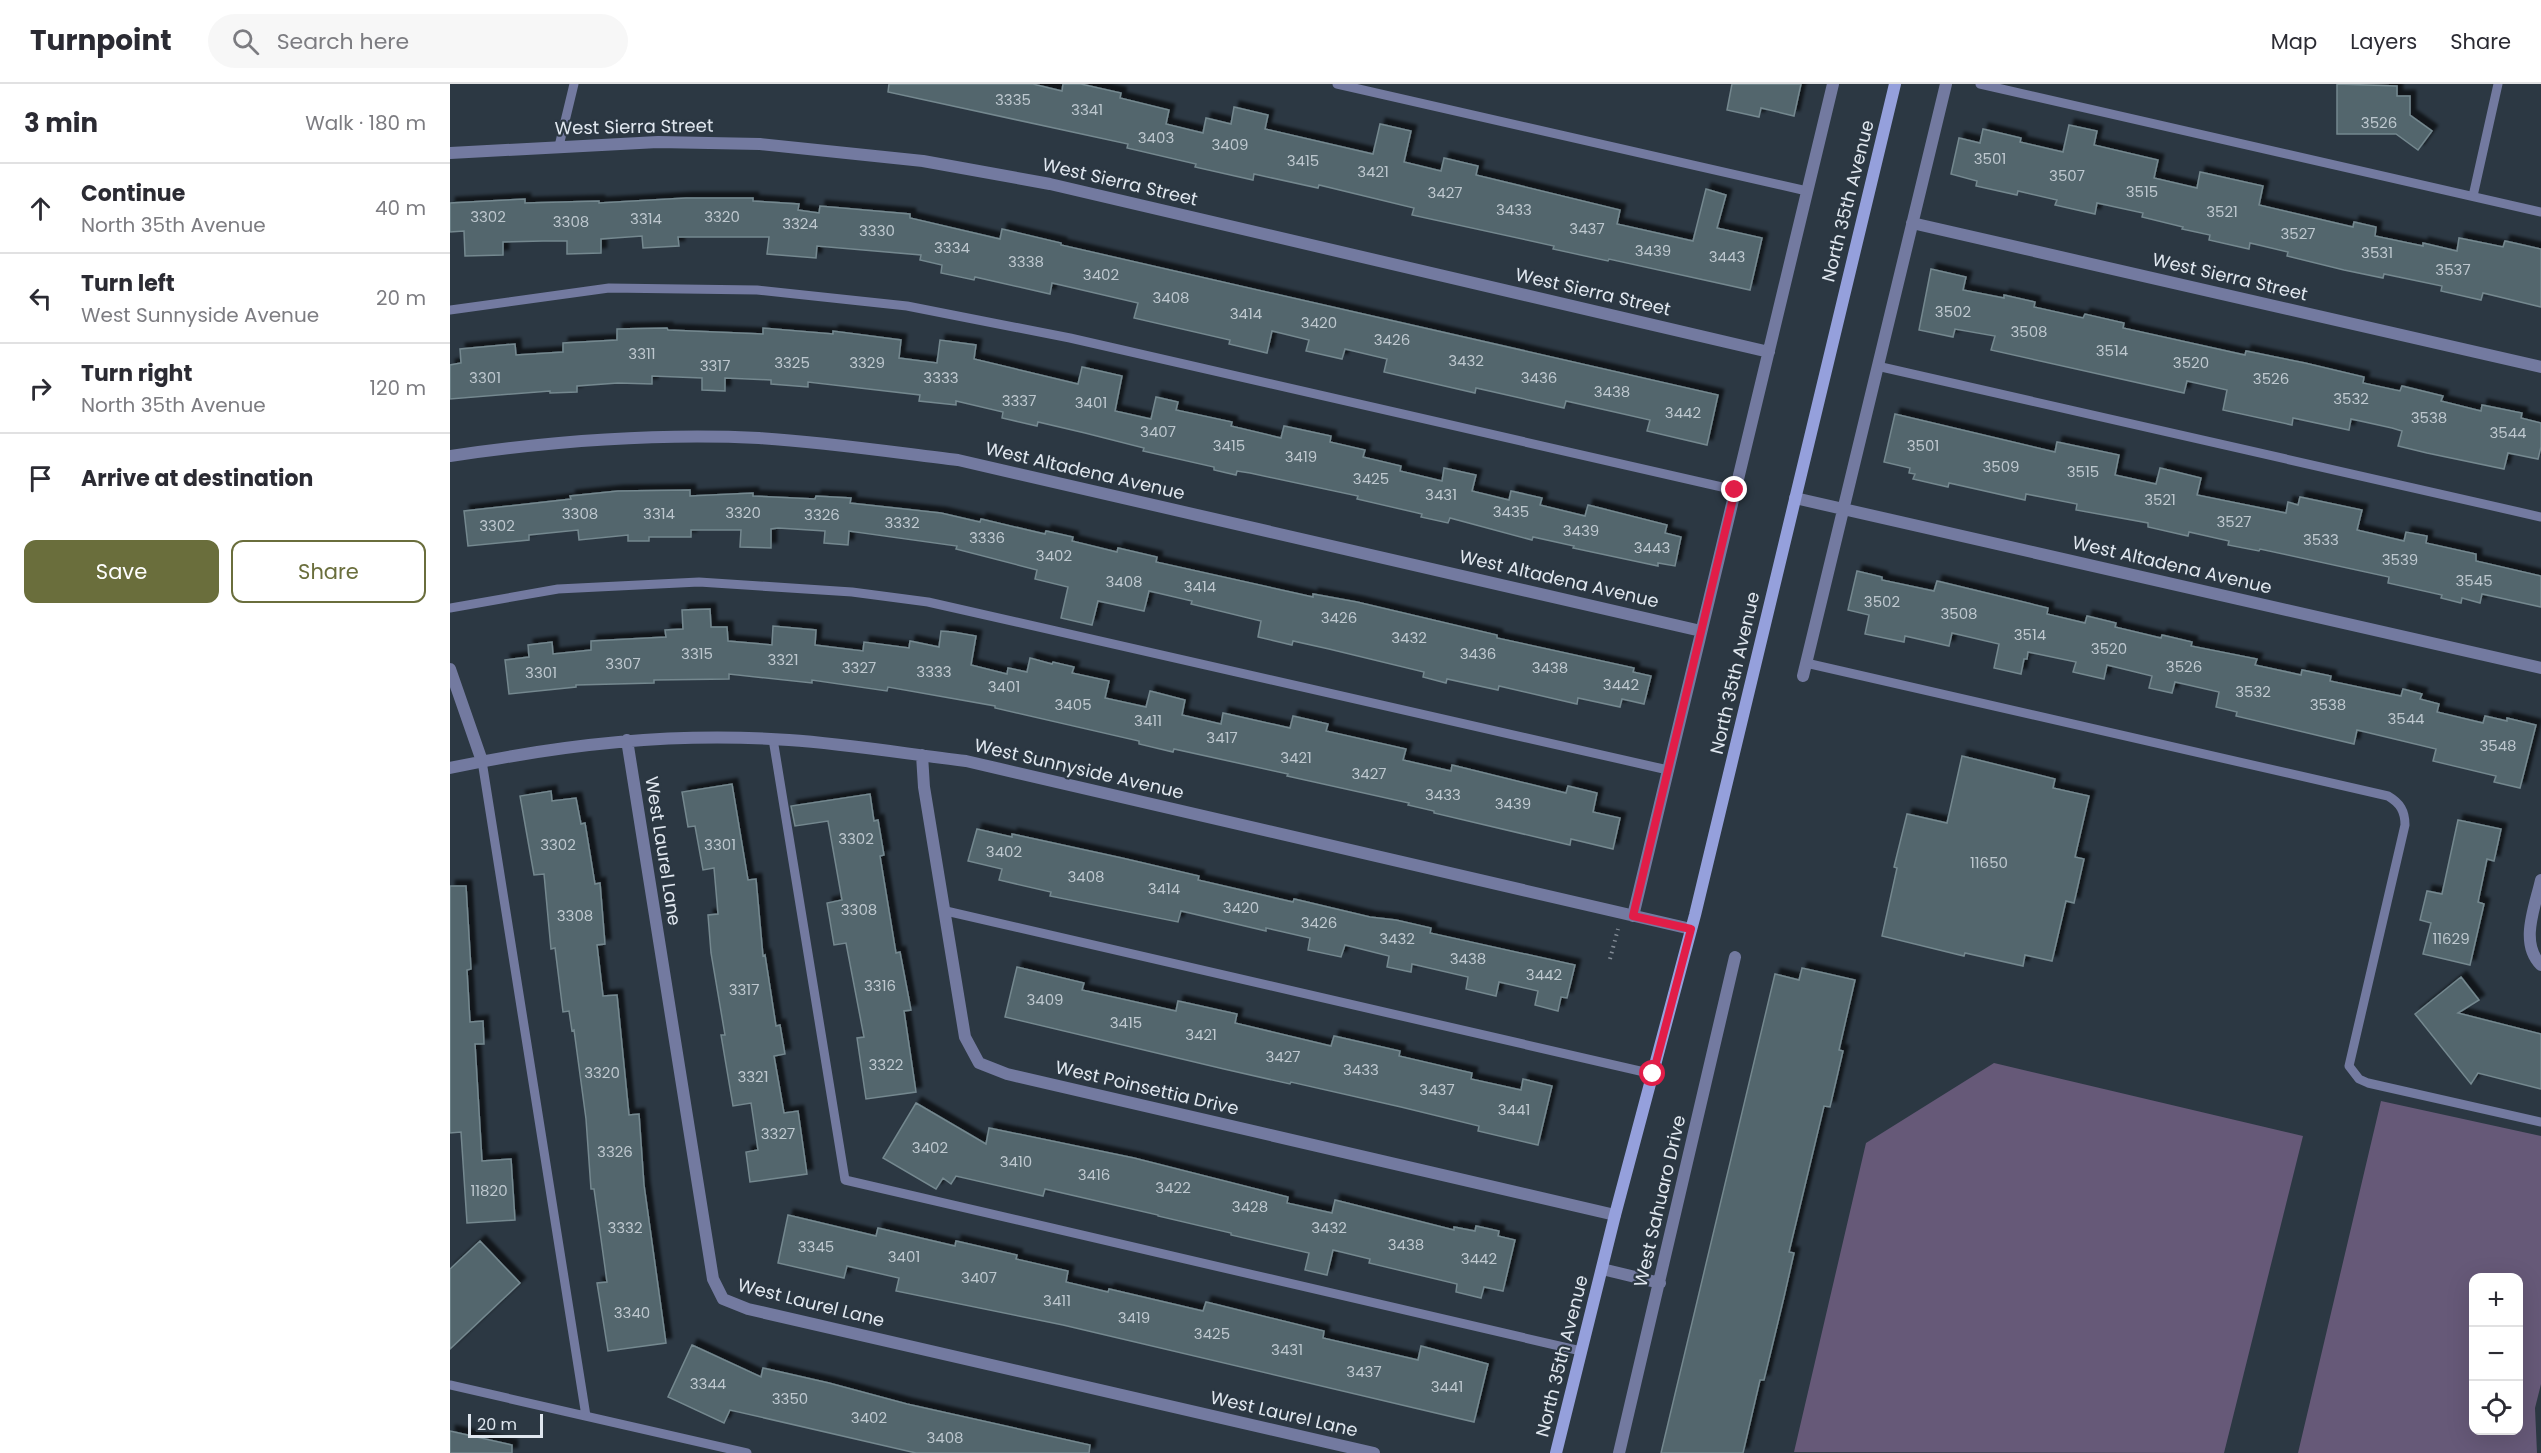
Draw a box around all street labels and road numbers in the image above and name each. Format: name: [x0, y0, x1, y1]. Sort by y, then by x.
street label: West Sierra Street: [554, 113, 714, 140]
street label: North 35th Avenue: [1815, 117, 1880, 285]
street label: West Sierra Street: [1040, 151, 1200, 212]
street label: West Sierra Street: [2150, 246, 2310, 307]
street label: West Sierra Street: [1513, 261, 1673, 322]
street label: West Altadena Avenue: [983, 435, 1187, 506]
street label: West Altadena Avenue: [2070, 529, 2274, 600]
street label: West Altadena Avenue: [1457, 543, 1661, 614]
street label: North 35th Avenue: [1704, 589, 1765, 757]
street label: West Sunnyside Avenue: [972, 732, 1186, 805]
street label: West Laurel Lane: [639, 775, 688, 927]
street label: West Poinsettia Drive: [1053, 1054, 1241, 1121]
street label: West Sahuaro Drive: [1628, 1113, 1691, 1289]
street label: West Laurel Lane: [735, 1272, 887, 1333]
street label: North 35th Avenue: [1529, 1272, 1594, 1440]
street label: West Laurel Lane: [1208, 1384, 1360, 1443]

